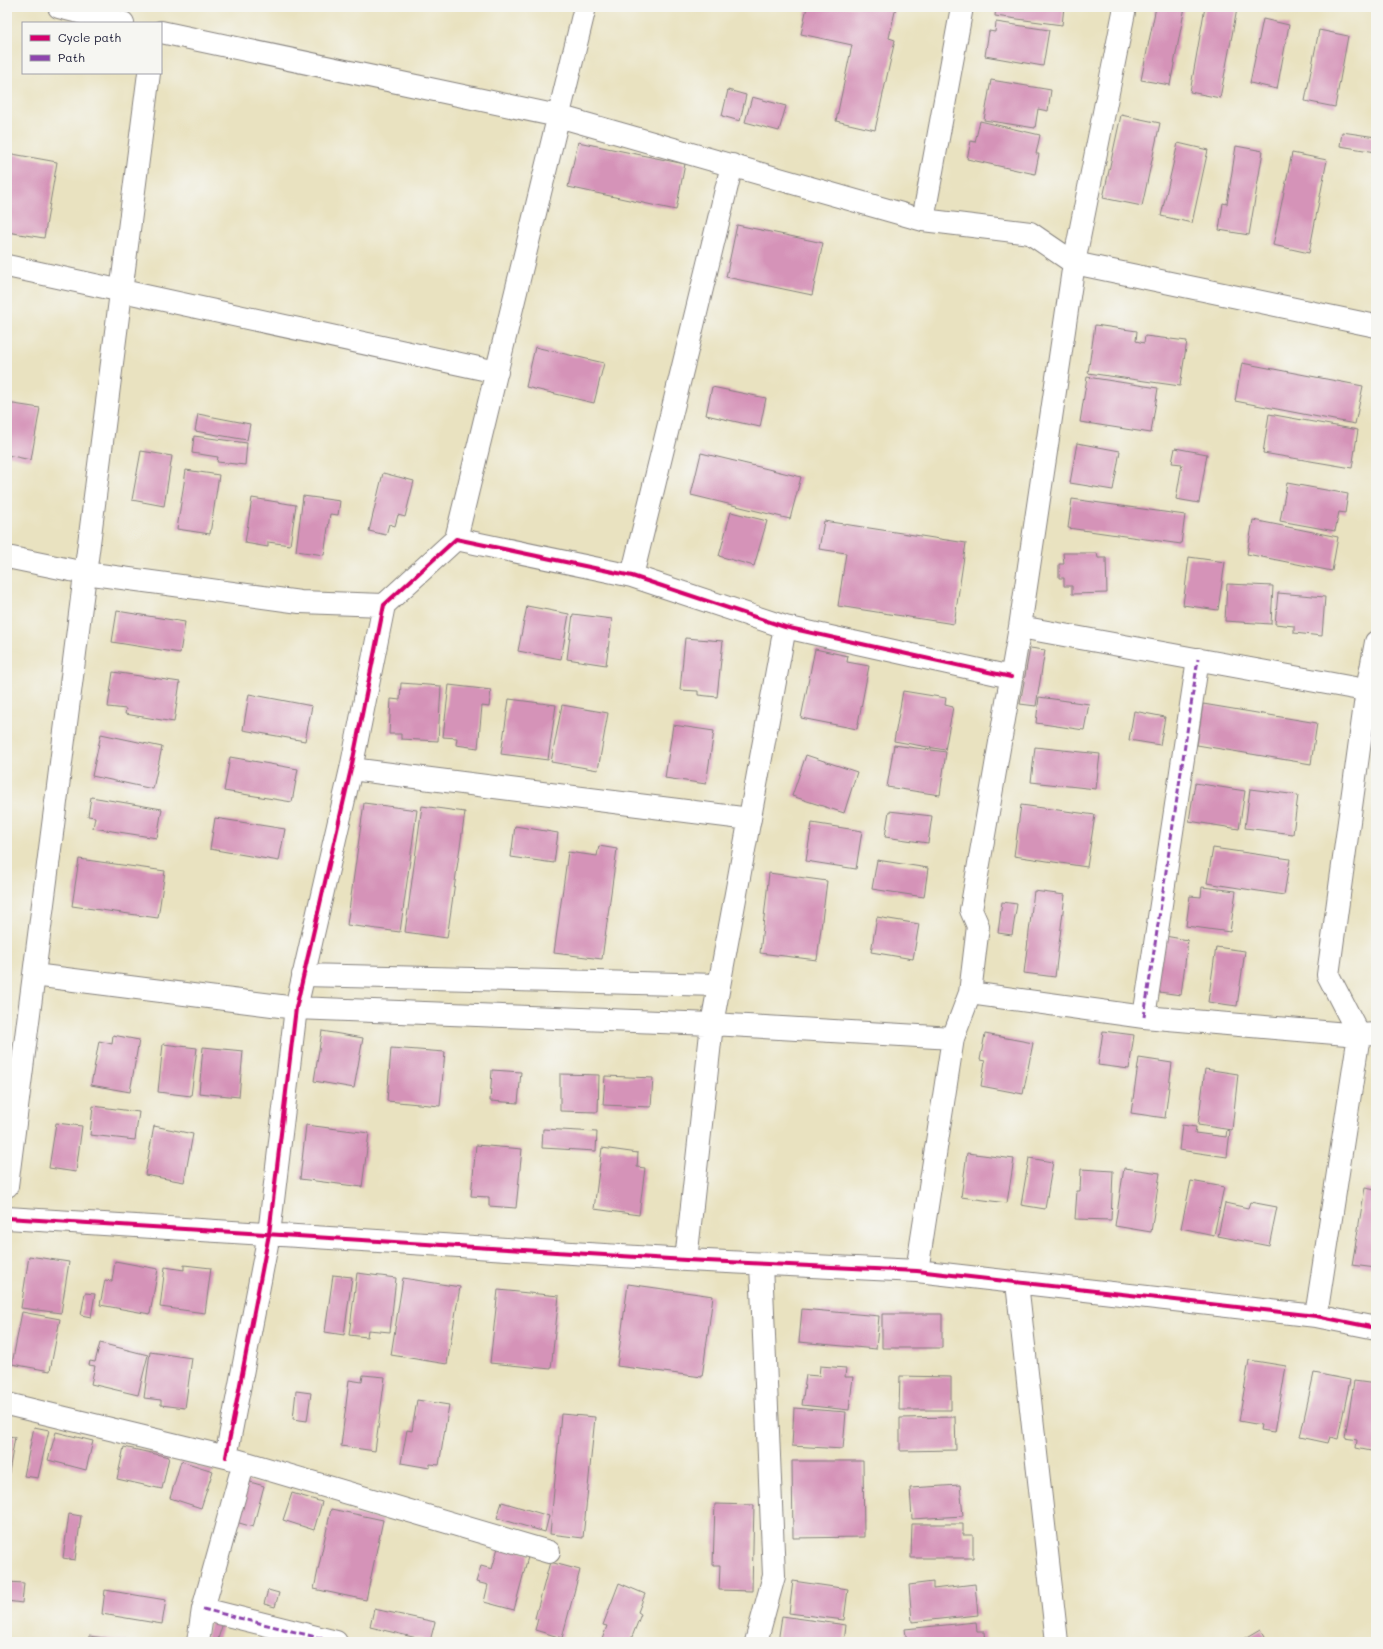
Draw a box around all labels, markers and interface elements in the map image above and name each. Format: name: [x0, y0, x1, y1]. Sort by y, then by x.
legend: [22, 22, 162, 74]
text: Cycle path: [58, 29, 121, 45]
text: Path: [58, 49, 85, 65]

